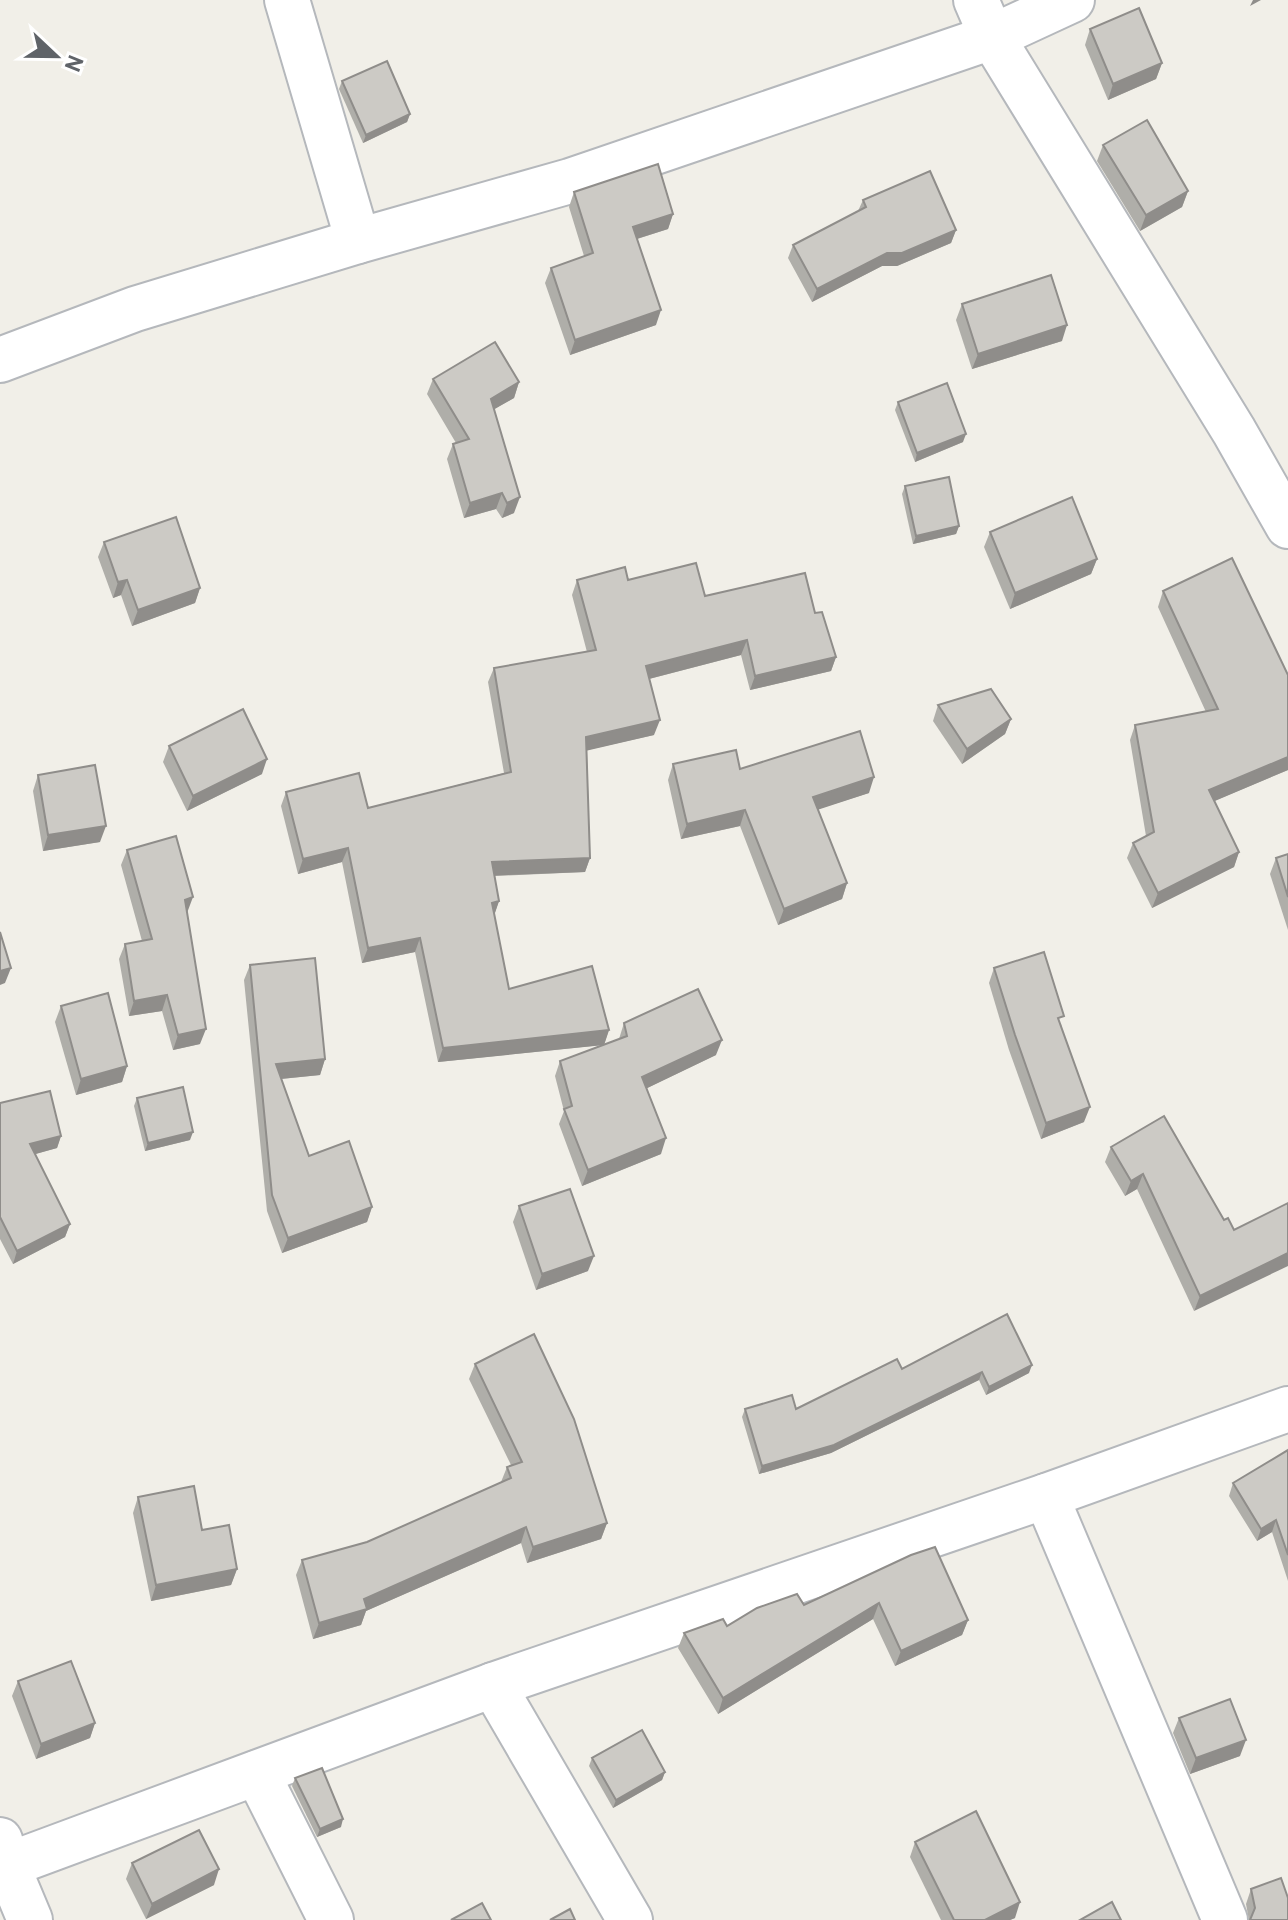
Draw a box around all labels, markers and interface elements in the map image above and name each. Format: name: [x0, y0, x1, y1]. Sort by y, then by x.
north arrow: [16, 16, 96, 96]
text: N: [57, 50, 88, 75]

